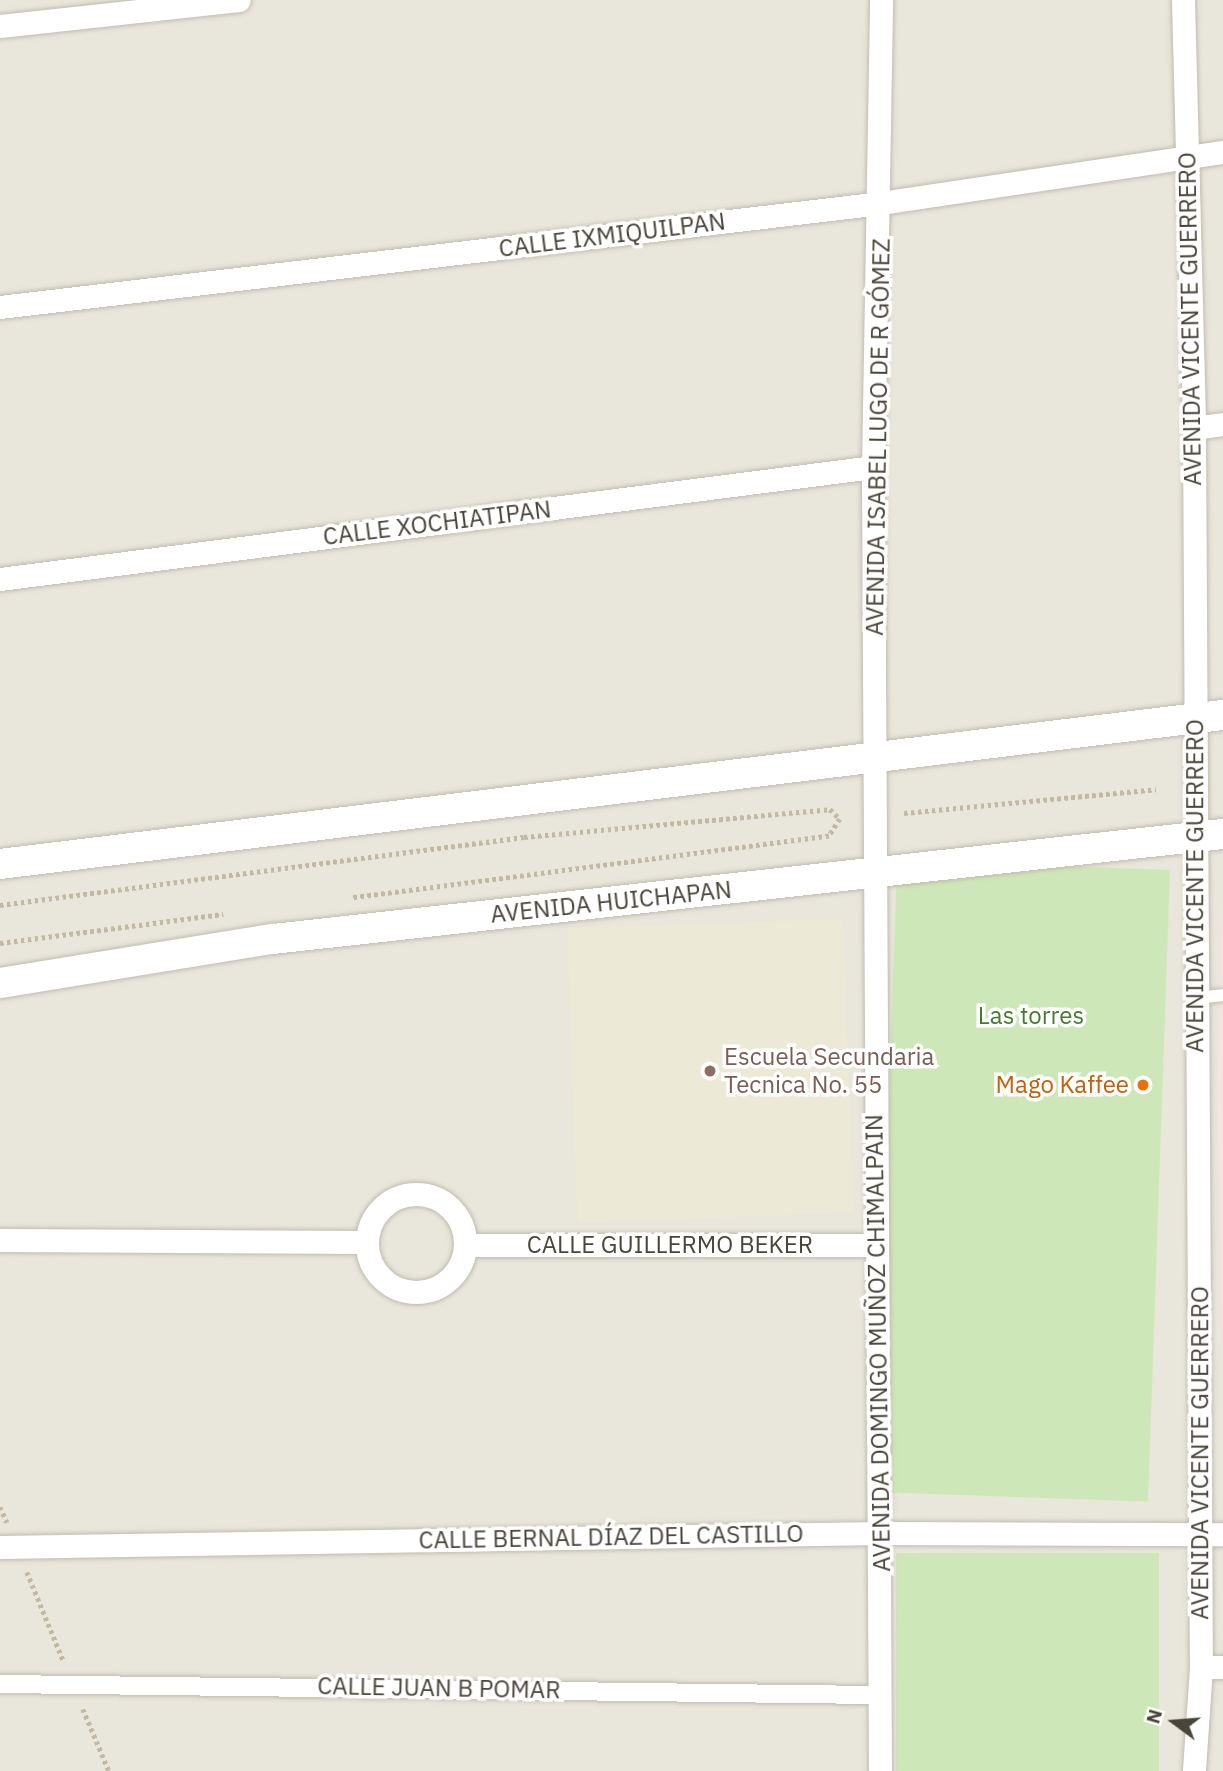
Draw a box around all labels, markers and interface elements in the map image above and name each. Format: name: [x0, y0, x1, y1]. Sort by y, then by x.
street label: AVENIDA VICENTE GUERRERO: [1173, 152, 1207, 486]
street label: CALLE IXMIQUILPAN: [497, 207, 727, 263]
street label: AVENIDA ISABEL LUGO DE R GÓMEZ: [860, 238, 896, 636]
street label: CALLE XOCHIATIPAN: [321, 495, 553, 551]
street label: AVENIDA VICENTE GUERRERO: [1181, 719, 1209, 1053]
street label: AVENIDA HUICHAPAN: [489, 875, 733, 929]
park label: Las torres: [978, 1002, 1084, 1030]
place label: Escuela Secundaria Tecnica No. 55: [724, 1043, 934, 1099]
marker: Escuela Secundaria Tecnica No. 55: [702, 1063, 718, 1079]
place label: Mago Kaffee: [996, 1071, 1129, 1099]
marker: Mago Kaffee: [1135, 1077, 1151, 1093]
street label: AVENIDA DOMINGO MUÑOZ CHIMALPAIN: [860, 1114, 896, 1572]
street label: CALLE GUILLERMO BEKER: [527, 1231, 813, 1259]
street label: AVENIDA VICENTE GUERRERO: [1186, 1286, 1214, 1620]
street label: CALLE BERNAL DÍAZ DEL CASTILLO: [418, 1519, 804, 1555]
street label: CALLE JUAN B POMAR: [317, 1671, 561, 1705]
north arrow: [1139, 1687, 1209, 1757]
text: N: [1140, 1706, 1167, 1726]

